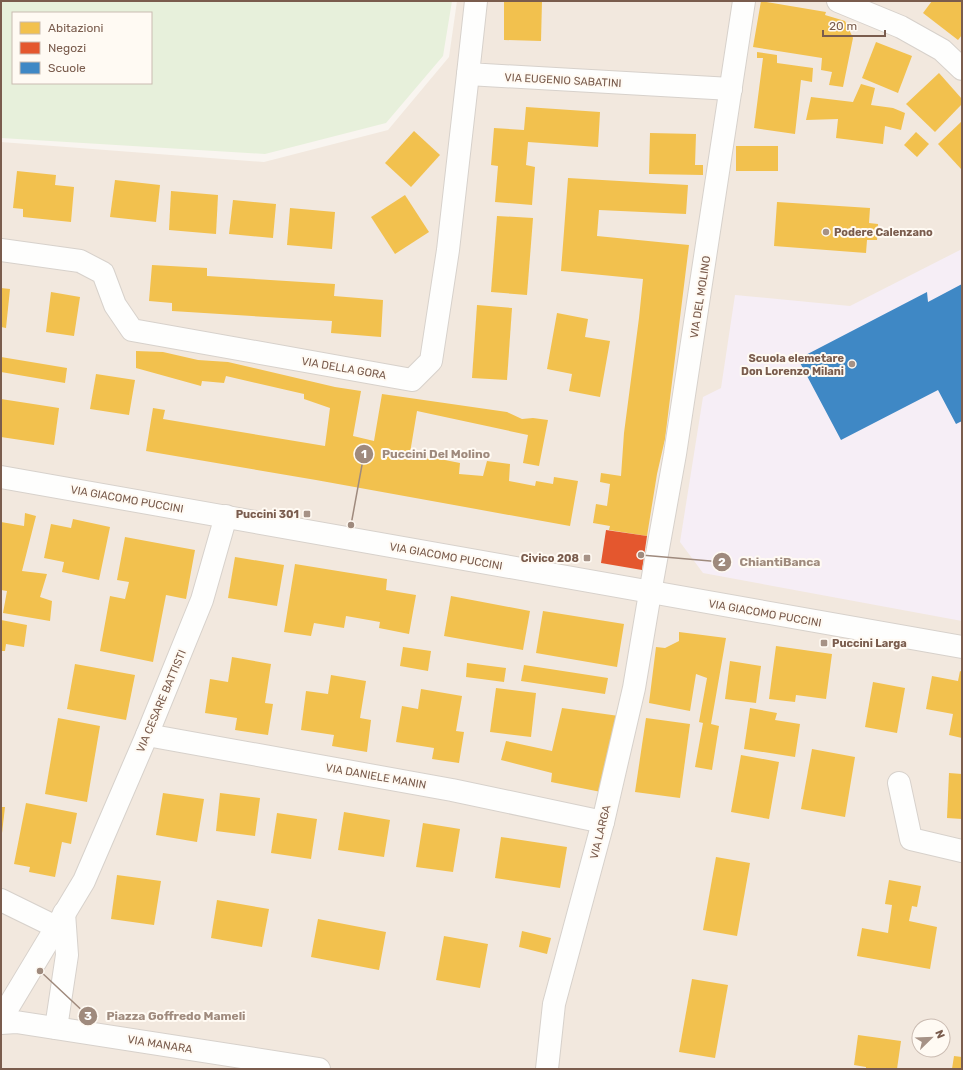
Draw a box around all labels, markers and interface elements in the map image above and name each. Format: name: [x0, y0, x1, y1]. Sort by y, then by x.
legend: [12, 12, 152, 84]
scale bar: [823, 12, 885, 38]
text: 20 m: [829, 19, 857, 33]
text: Abitazioni: [48, 21, 104, 35]
text: Negozi: [48, 41, 86, 55]
text: Scuole: [48, 61, 86, 75]
street label: VIA EUGENIO SABATINI: [504, 71, 622, 90]
place label: Podere Calenzano: [834, 226, 933, 239]
marker: Podere Calenzano: [821, 227, 831, 237]
street label: VIA DEL MOLINO: [688, 255, 713, 339]
place label: Scuola elemetare Don Lorenzo Milani: [741, 352, 844, 378]
street label: VIA DELLA GORA: [300, 355, 388, 382]
marker: Scuola elemetare Don Lorenzo Milani: [847, 359, 857, 369]
callout: Puccini Del Molino: [354, 442, 498, 466]
text: 1: [361, 447, 367, 461]
text: Puccini Del Molino: [382, 447, 490, 461]
street label: VIA GIACOMO PUCCINI: [69, 483, 184, 516]
place label: Puccini 301: [236, 508, 299, 521]
marker: Puccini 301: [302, 509, 312, 519]
street label: VIA GIACOMO PUCCINI: [388, 540, 503, 573]
callout: ChiantiBanca: [712, 550, 829, 574]
place label: Civico 208: [521, 552, 579, 565]
marker: Civico 208: [582, 553, 592, 563]
text: 2: [718, 555, 726, 569]
text: ChiantiBanca: [740, 555, 820, 569]
street label: VIA GIACOMO PUCCINI: [707, 597, 822, 630]
place label: Puccini Larga: [832, 637, 907, 650]
marker: Puccini Larga: [819, 638, 829, 648]
street label: VIA CESARE BATTISTI: [134, 648, 189, 755]
street label: VIA DANIELE MANIN: [325, 761, 427, 792]
street label: VIA LARGA: [587, 803, 614, 861]
callout: Piazza Goffredo Mameli: [78, 1004, 253, 1028]
text: 3: [84, 1009, 92, 1023]
text: Piazza Goffredo Mameli: [106, 1009, 246, 1023]
north arrow: [911, 1018, 951, 1058]
text: N: [932, 1028, 947, 1041]
street label: VIA MANARA: [126, 1033, 194, 1056]

